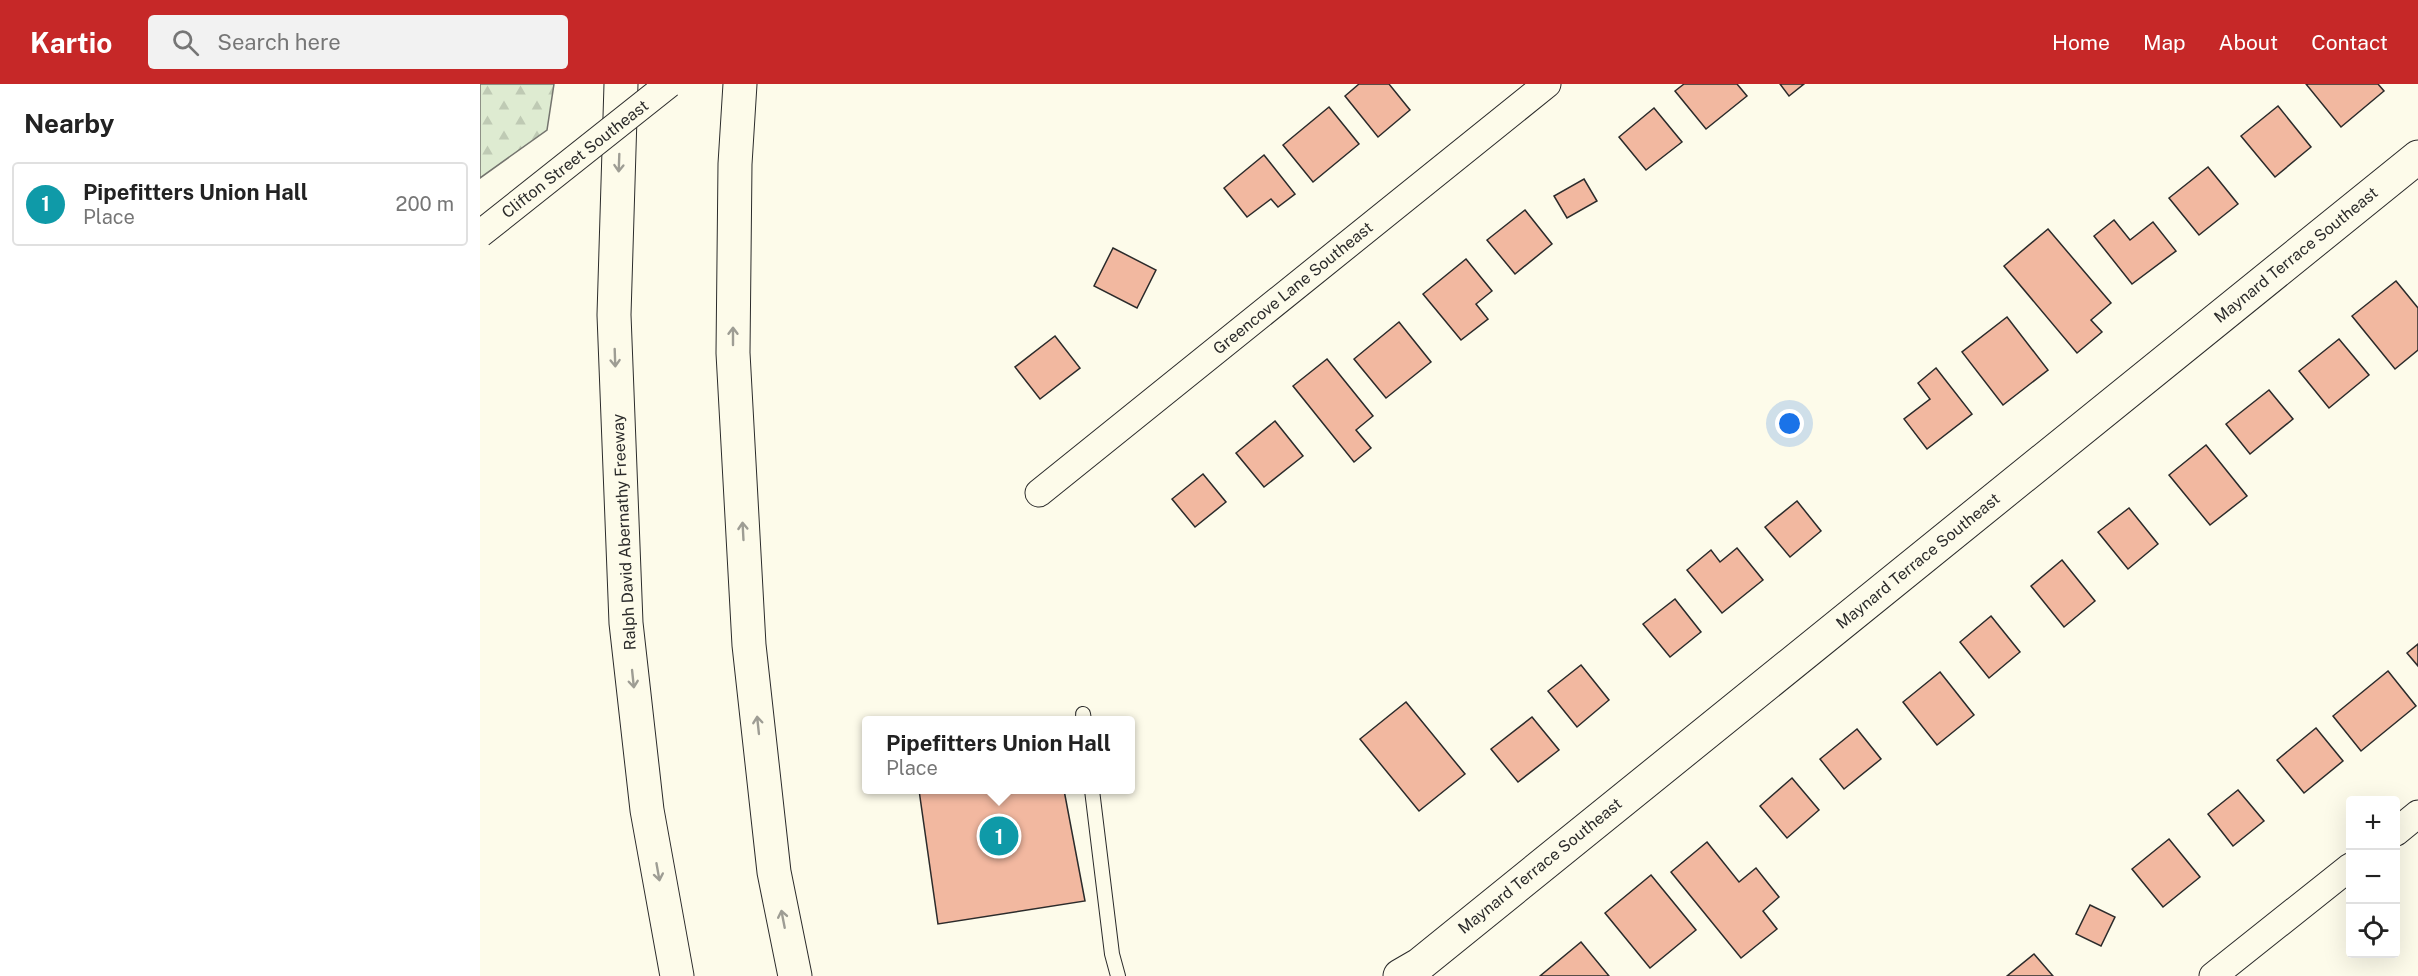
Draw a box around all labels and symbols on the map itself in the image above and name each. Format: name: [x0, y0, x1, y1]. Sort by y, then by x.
street label: Clifton Street Southeast: [498, 96, 652, 222]
one-way arrow: [613, 153, 624, 173]
street label: Maynard Terrace Southeast: [2210, 183, 2382, 327]
street label: Greencove Lane Southeast: [1209, 218, 1377, 358]
one-way arrow: [727, 327, 739, 347]
one-way arrow: [610, 348, 621, 368]
your location: [1775, 409, 1804, 438]
street label: Ralph David Abernathy Freeway: [608, 413, 640, 651]
street label: Maynard Terrace Southeast: [1832, 489, 2004, 633]
one-way arrow: [737, 522, 748, 542]
one-way arrow: [627, 668, 638, 688]
one-way arrow: [752, 716, 763, 736]
street label: Maynard Terrace Southeast: [1454, 794, 1626, 938]
pin: 1: [980, 814, 1018, 858]
one-way arrow: [653, 862, 664, 881]
one-way arrow: [777, 909, 788, 929]

